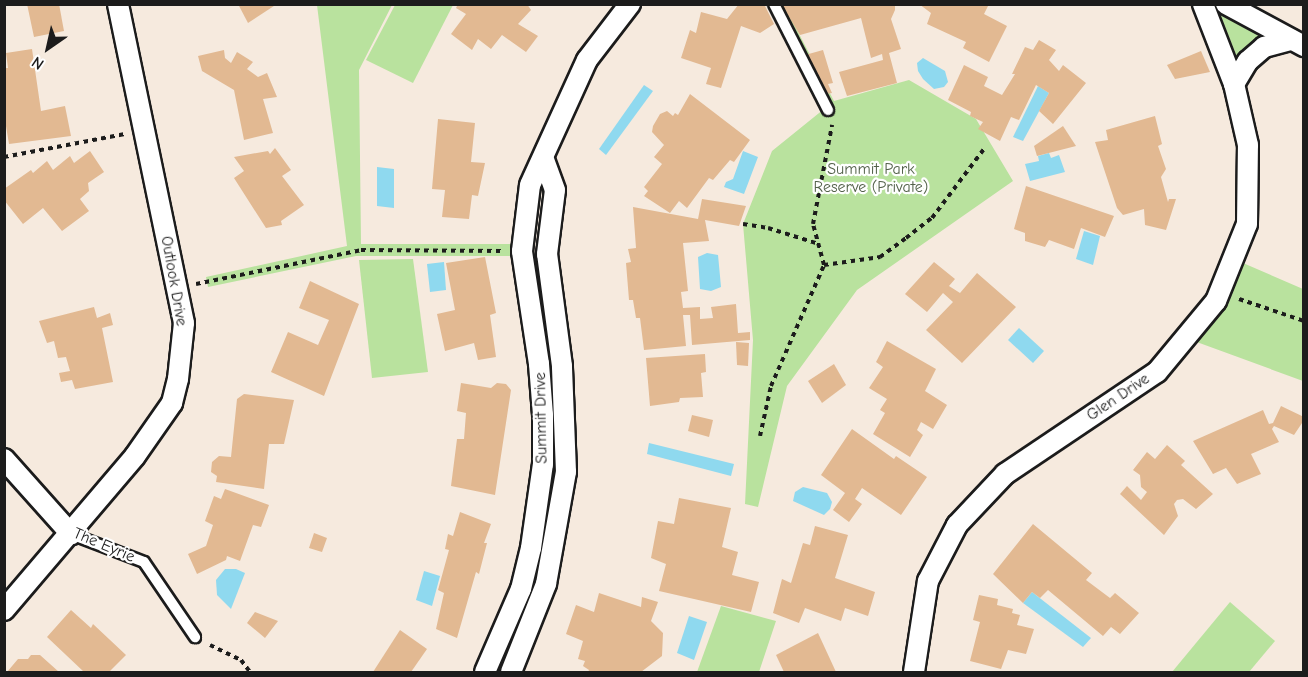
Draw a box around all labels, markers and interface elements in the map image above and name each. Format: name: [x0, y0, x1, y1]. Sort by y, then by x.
north arrow: [18, 18, 78, 78]
text: N: [29, 53, 47, 73]
park label: Summit Park Reserve (Private): [814, 159, 928, 197]
street label: Outlook Drive: [157, 235, 191, 327]
street label: Glen Drive: [1083, 369, 1153, 425]
street label: Summit Drive: [531, 372, 551, 464]
street label: The Eyrie: [70, 523, 138, 567]

